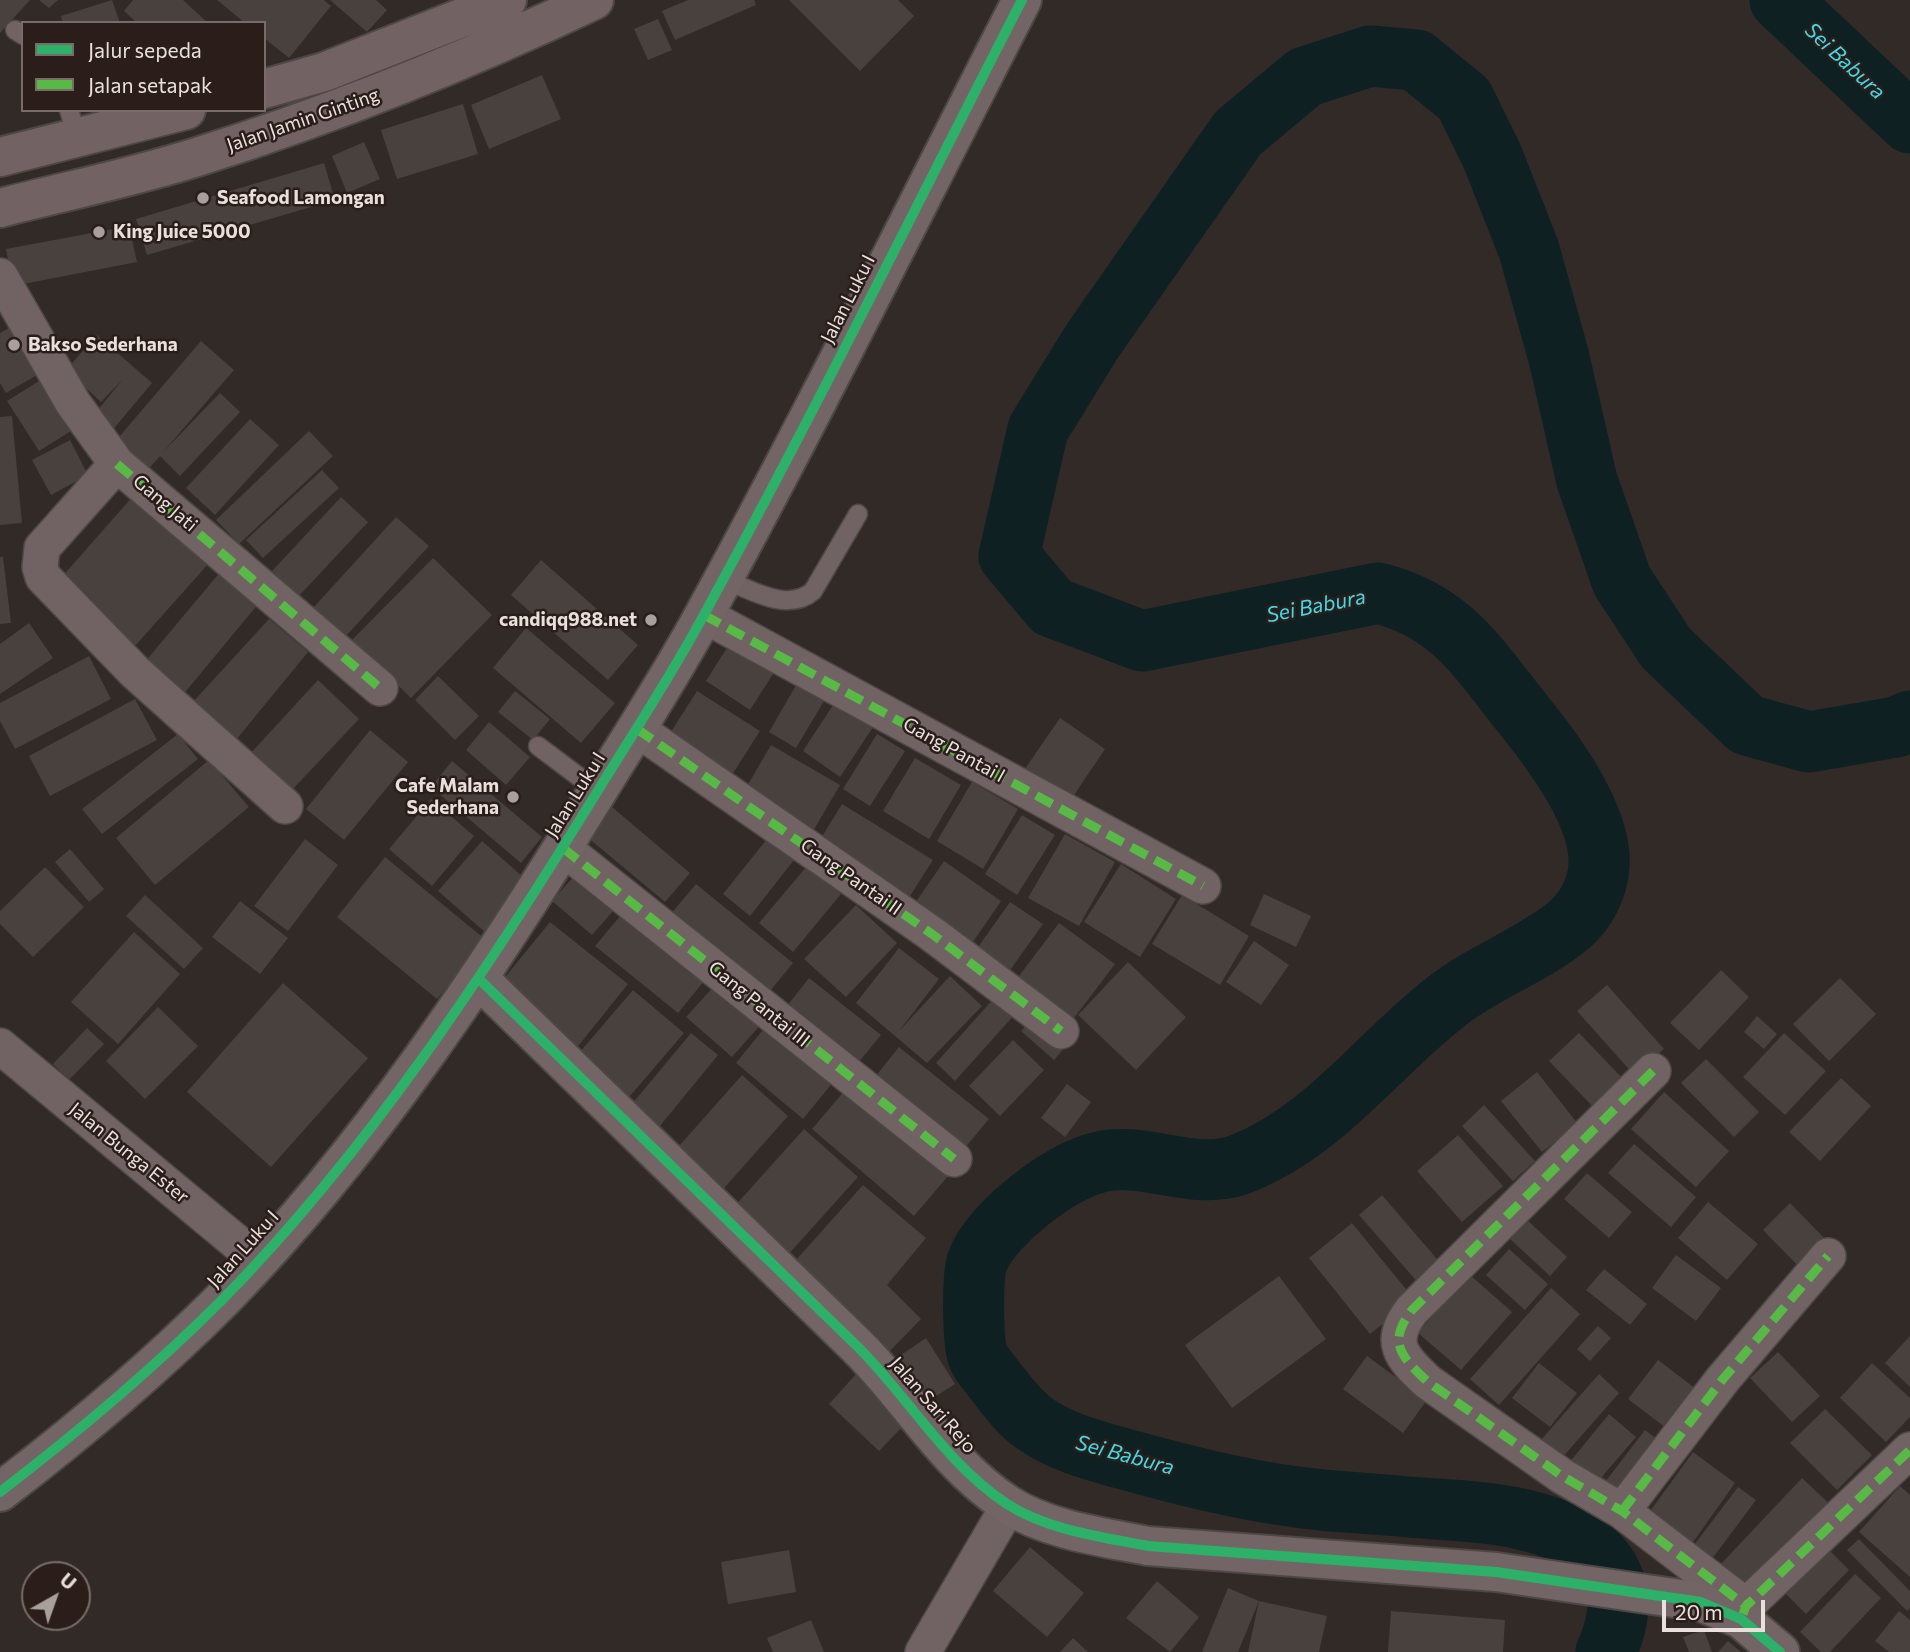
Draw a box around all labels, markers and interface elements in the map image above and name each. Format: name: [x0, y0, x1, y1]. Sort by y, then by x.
water label: Sei Babura: [1800, 17, 1890, 105]
legend: [21, 21, 266, 112]
text: Jalur sepeda: [88, 37, 202, 62]
text: Jalan setapak: [88, 72, 212, 97]
street label: Jalan Jamin Ginting: [224, 83, 382, 157]
place label: Seafood Lamongan: [217, 187, 385, 209]
marker: Seafood Lamongan: [195, 190, 211, 206]
place label: King Juice 5000: [113, 221, 251, 243]
marker: King Juice 5000: [91, 224, 107, 240]
street label: Jalan Luku I: [816, 251, 880, 347]
place label: Bakso Sederhana: [28, 334, 178, 356]
marker: Bakso Sederhana: [6, 337, 22, 353]
street label: Gang Jati: [128, 470, 202, 536]
water label: Sei Babura: [1264, 584, 1368, 628]
place label: candiqq988.net: [499, 609, 637, 631]
marker: candiqq988.net: [643, 612, 659, 628]
street label: Gang Pantai I: [899, 713, 1009, 787]
street label: Jalan Luku I: [540, 748, 610, 842]
place label: Cafe Malam Sederhana: [395, 775, 499, 819]
marker: Cafe Malam Sederhana: [505, 789, 521, 805]
street label: Gang Pantai II: [796, 834, 906, 920]
street label: Gang Pantai III: [704, 956, 814, 1052]
street label: Jalan Bunga Ester: [65, 1098, 193, 1208]
street label: Jalan Luku I: [202, 1206, 284, 1292]
street label: Jalan Sari Rejo: [885, 1352, 981, 1458]
water label: Sei Babura: [1073, 1430, 1177, 1480]
north arrow: [21, 1561, 91, 1631]
text: U: [56, 1568, 81, 1594]
scale bar: [1665, 1586, 1768, 1630]
text: 20 m: [1675, 1599, 1723, 1624]

